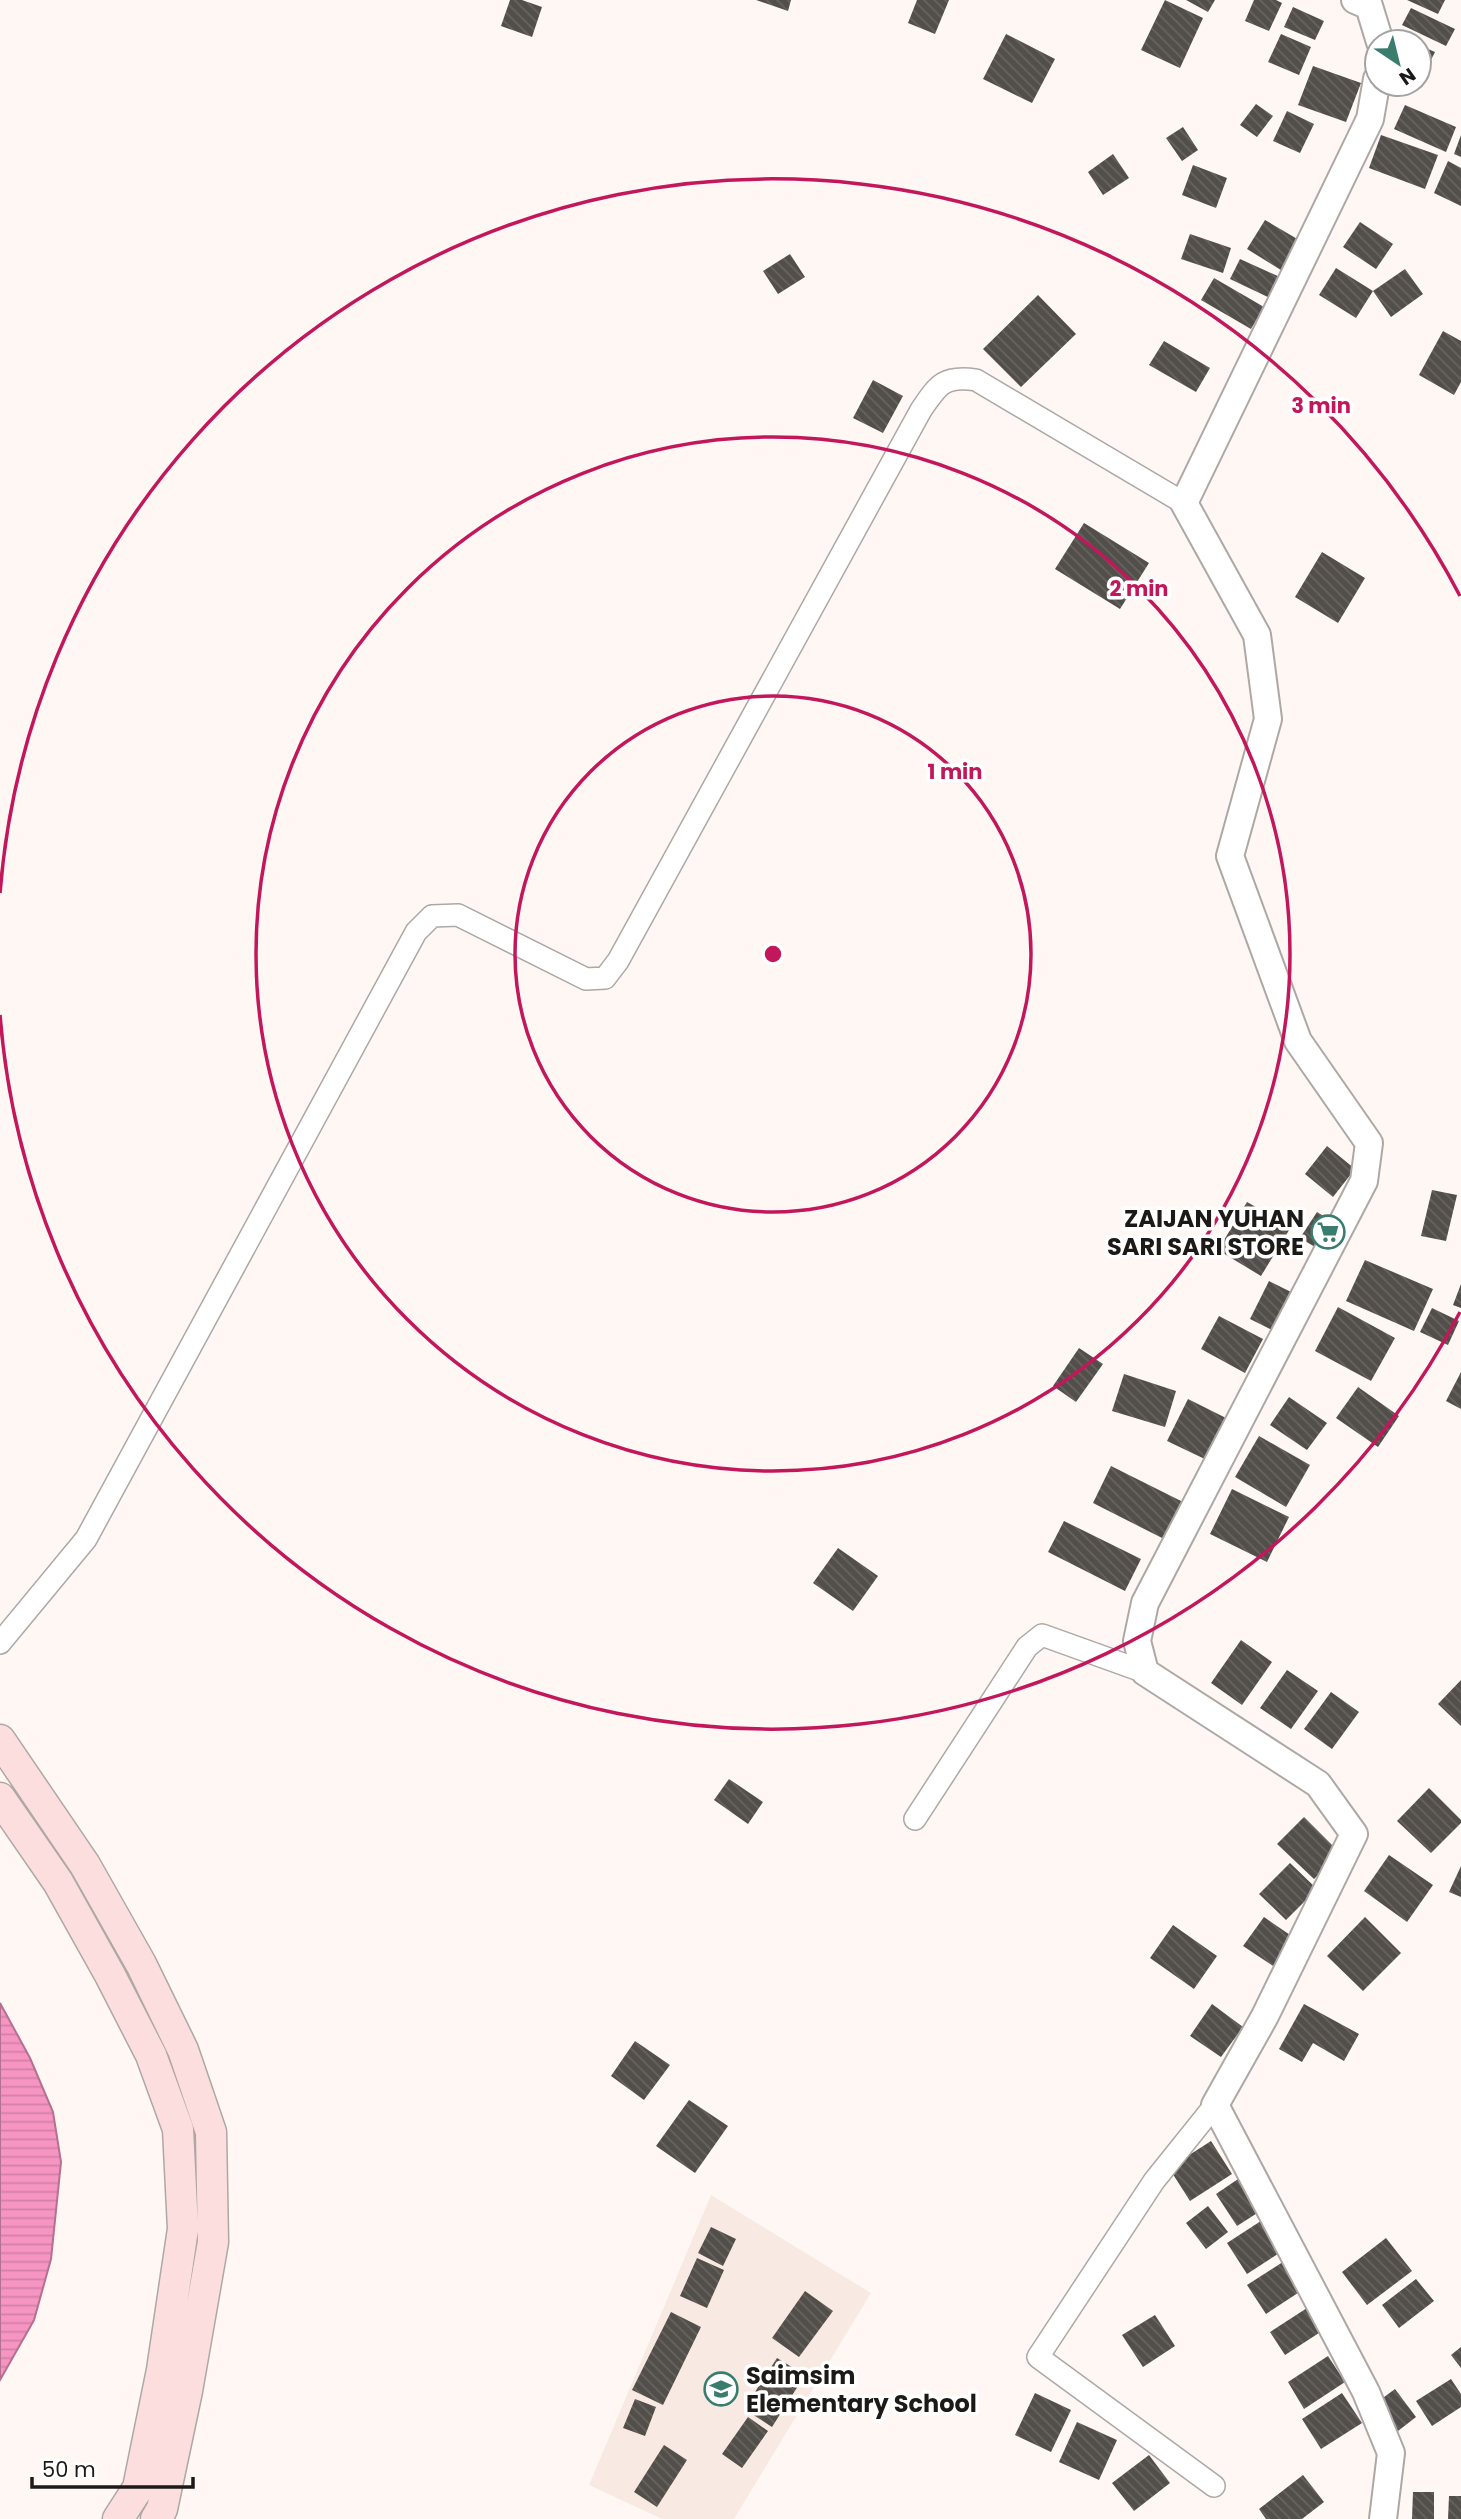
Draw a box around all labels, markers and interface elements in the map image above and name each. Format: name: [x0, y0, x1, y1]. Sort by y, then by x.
north arrow: [1363, 28, 1433, 98]
text: N: [1394, 61, 1421, 92]
text: 3 min: [1291, 391, 1351, 420]
text: 2 min: [1109, 574, 1169, 603]
text: 1 min: [928, 757, 982, 786]
centre of rings: [761, 942, 785, 966]
place label: ZAIJAN YUHAN SARI SARI STORE: [1107, 1202, 1304, 1263]
supermarket icon: ZAIJAN YUHAN SARI SARI STORE: [1309, 1213, 1347, 1251]
place label: Saimsim Elementary School: [746, 2359, 977, 2420]
school or university icon: Saimsim Elementary School: [702, 2370, 740, 2408]
scale bar: [32, 2446, 192, 2490]
text: 50 m: [42, 2455, 96, 2484]

